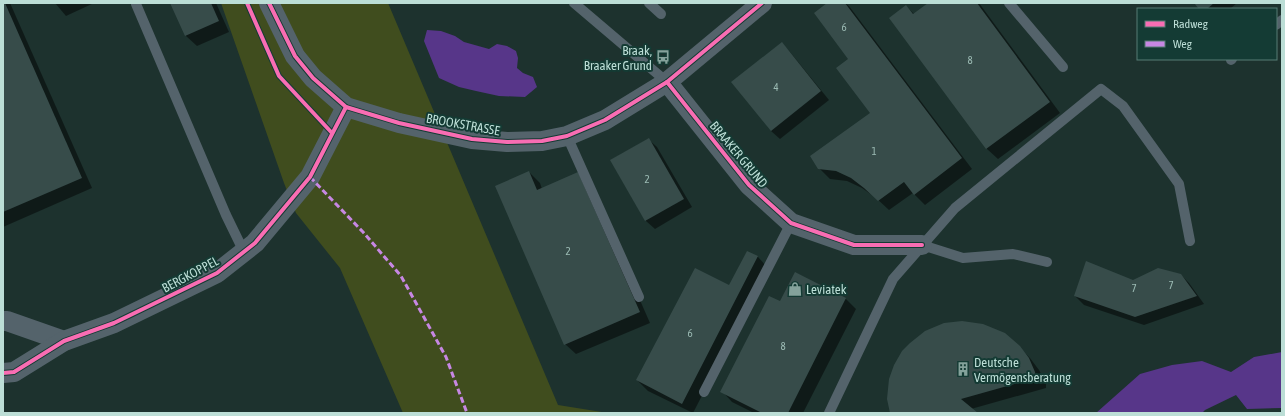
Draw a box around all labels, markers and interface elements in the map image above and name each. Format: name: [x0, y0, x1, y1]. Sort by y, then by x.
legend: [1137, 8, 1277, 60]
text: Radweg: [1173, 17, 1209, 31]
house number: 6: [841, 21, 847, 33]
text: Weg: [1173, 37, 1193, 51]
place label: Braak, Braaker Grund: [584, 43, 652, 73]
bus stop icon: Braak, Braaker Grund: [655, 49, 671, 65]
house number: 8: [967, 54, 973, 66]
house number: 4: [773, 81, 779, 93]
street label: BROOKSTRASSE: [425, 111, 501, 138]
street label: BRAAKER GRUND: [707, 118, 771, 190]
house number: 1: [871, 145, 877, 157]
house number: 2: [644, 173, 650, 185]
house number: 2: [565, 245, 571, 257]
street label: BERGKOPPEL: [159, 253, 221, 296]
house number: 7: [1168, 279, 1174, 291]
shop icon: Leviatek: [787, 281, 803, 297]
place label: Leviatek: [806, 282, 847, 297]
house number: 7: [1131, 282, 1137, 294]
house number: 6: [687, 327, 693, 339]
house number: 8: [780, 340, 786, 352]
place label: Deutsche Vermögensberatung: [974, 355, 1071, 385]
building icon: Deutsche Vermögensberatung: [955, 361, 971, 377]

